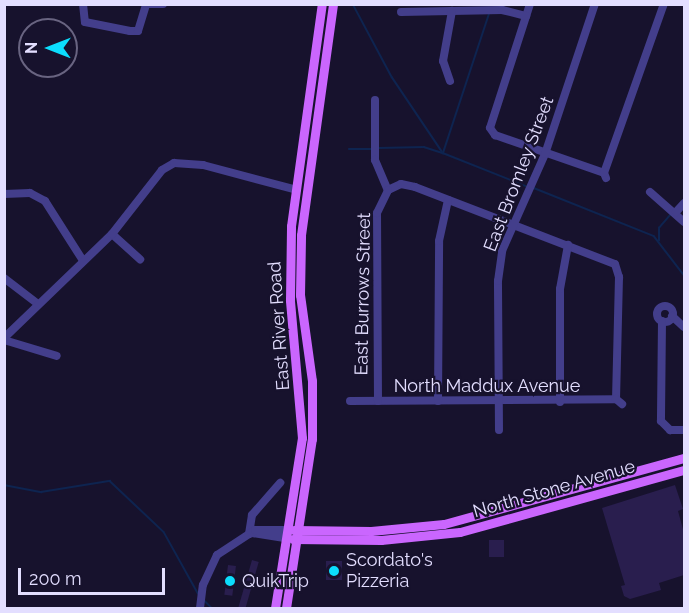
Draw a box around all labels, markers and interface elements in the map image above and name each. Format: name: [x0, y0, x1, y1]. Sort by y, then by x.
north arrow: [18, 18, 78, 78]
text: N: [22, 42, 41, 54]
street label: East Bromley Street: [479, 93, 559, 255]
street label: East Burrows Street: [351, 212, 375, 376]
street label: East River Road: [264, 261, 294, 391]
street label: North Maddux Avenue: [393, 375, 581, 397]
street label: North Stone Avenue: [470, 455, 638, 523]
place label: Scordato's Pizzeria: [346, 550, 433, 592]
scale bar: [21, 556, 168, 594]
marker: Scordato's Pizzeria: [327, 564, 341, 578]
text: 200 m: [29, 568, 82, 589]
place label: QuikTrip: [242, 570, 309, 592]
marker: QuikTrip: [223, 574, 237, 588]

